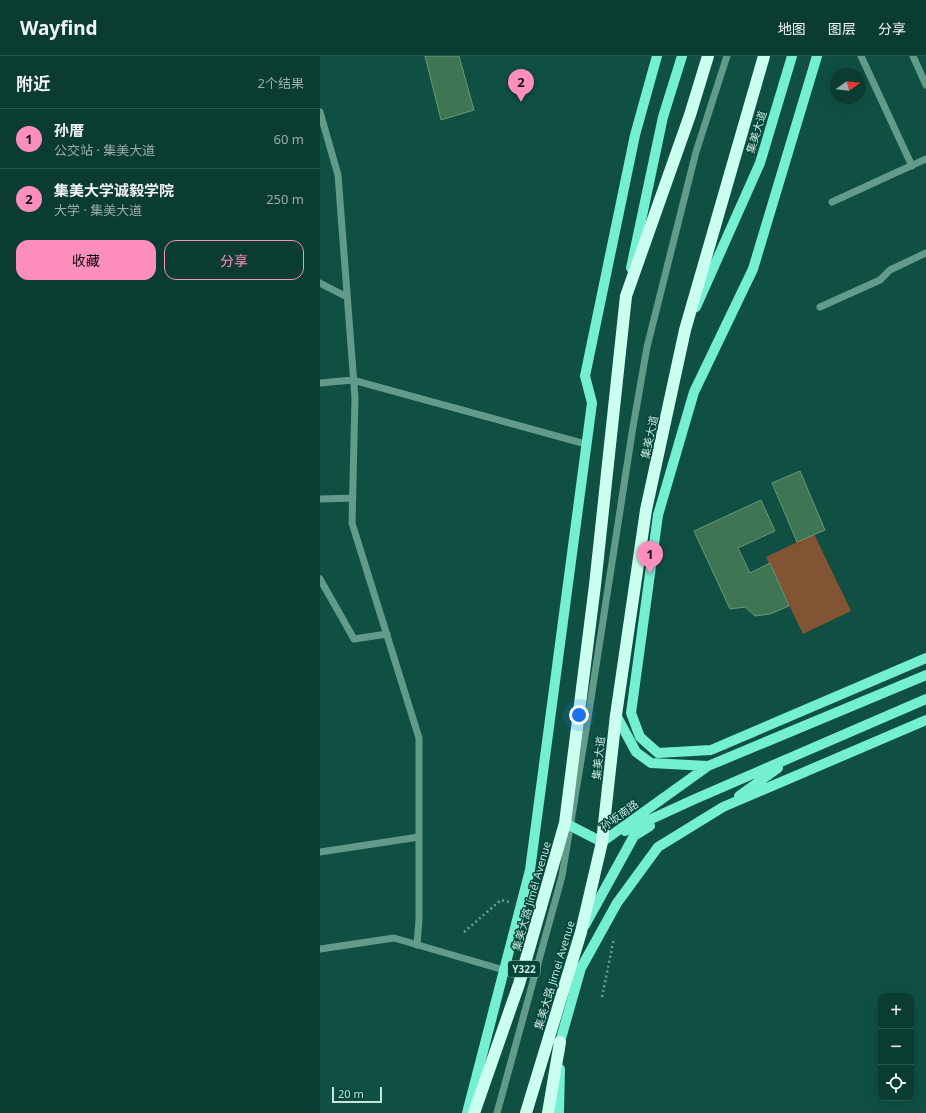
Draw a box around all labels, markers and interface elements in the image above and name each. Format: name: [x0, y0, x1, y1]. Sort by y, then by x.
text: Wayfind: [20, 15, 98, 41]
text: 地图: [778, 19, 806, 38]
text: 图层: [828, 19, 856, 38]
text: 分享: [878, 19, 906, 38]
north arrow: [830, 68, 866, 104]
pin: 2: [508, 69, 534, 102]
text: 附近: [16, 72, 50, 95]
text: 2个结果: [258, 74, 304, 92]
street label: 集美大道: [742, 109, 770, 155]
text: 孙厝: [54, 120, 84, 140]
text: 1: [25, 130, 33, 148]
text: 60 m: [274, 130, 304, 148]
text: 公交站 · 集美大道: [54, 141, 155, 159]
text: 集美大学诚毅学院: [54, 180, 174, 200]
text: 2: [25, 190, 33, 208]
text: 250 m: [266, 190, 304, 208]
text: 大学 · 集美大道: [54, 201, 142, 219]
button: 收藏: [16, 240, 156, 280]
button: 分享: [164, 240, 304, 280]
street label: 集美大道: [637, 414, 661, 460]
pin: 1: [637, 541, 663, 574]
your location: [569, 705, 589, 725]
street label: 集美大道: [588, 735, 608, 781]
street label: 孙坂南路: [597, 796, 641, 834]
street label: 集美大路 Jíměi Avenue: [508, 839, 554, 953]
street label: 集美大路 Jimei Avenue: [530, 919, 578, 1031]
road number: Y322: [508, 961, 540, 977]
map controls: [878, 993, 914, 1101]
button: +: [878, 993, 914, 1029]
button: −: [878, 1029, 914, 1065]
button: locate: [878, 1065, 914, 1101]
scale bar: [332, 1085, 382, 1104]
text: 20 m: [338, 1086, 364, 1101]

